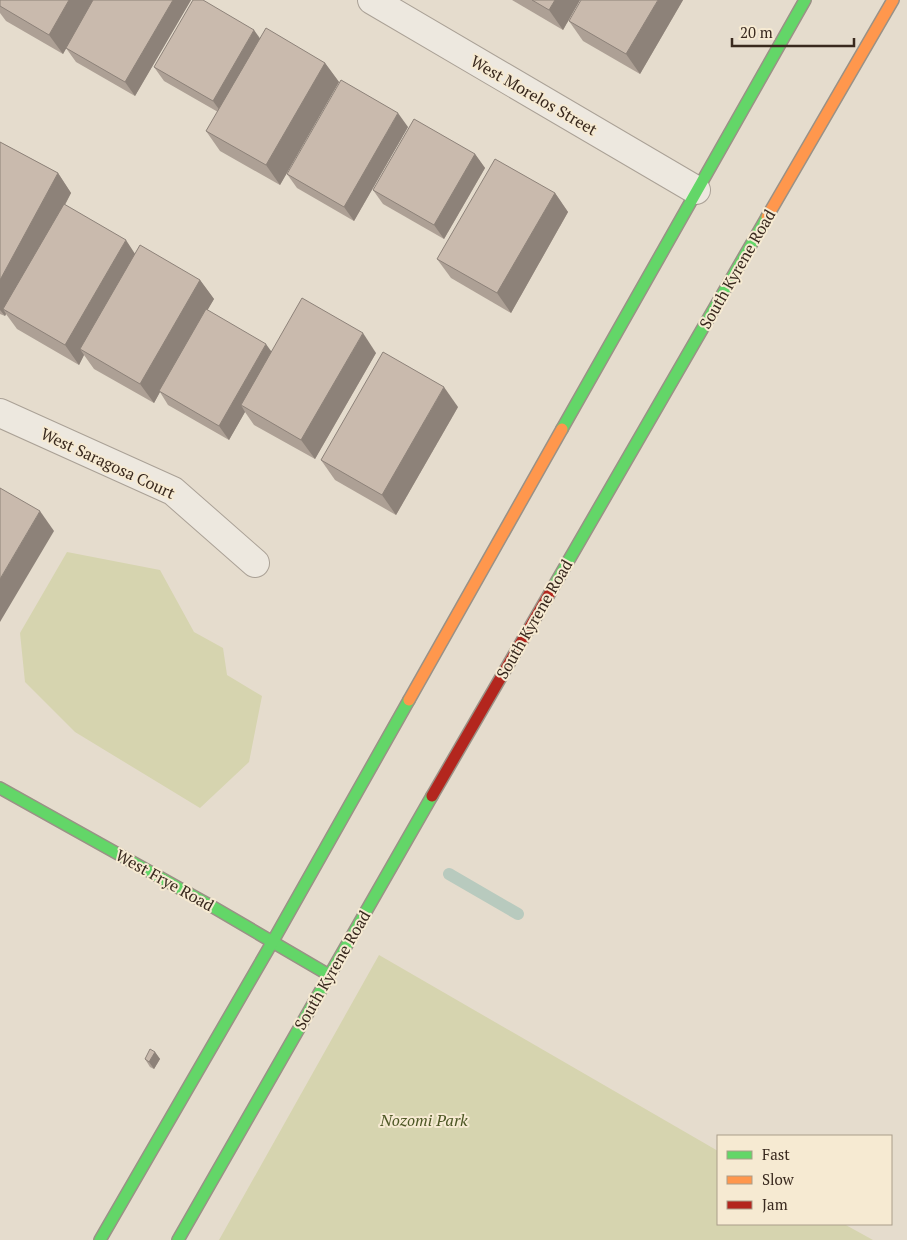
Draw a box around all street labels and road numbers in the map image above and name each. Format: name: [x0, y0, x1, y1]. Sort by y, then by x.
street label: West Morelos Street: [467, 50, 601, 140]
street label: South Kyrene Road: [694, 205, 780, 333]
street label: West Saragosa Court: [37, 422, 179, 504]
street label: South Kyrene Road: [491, 555, 577, 683]
street label: West Frye Road: [112, 844, 218, 916]
street label: South Kyrene Road: [289, 906, 375, 1034]

